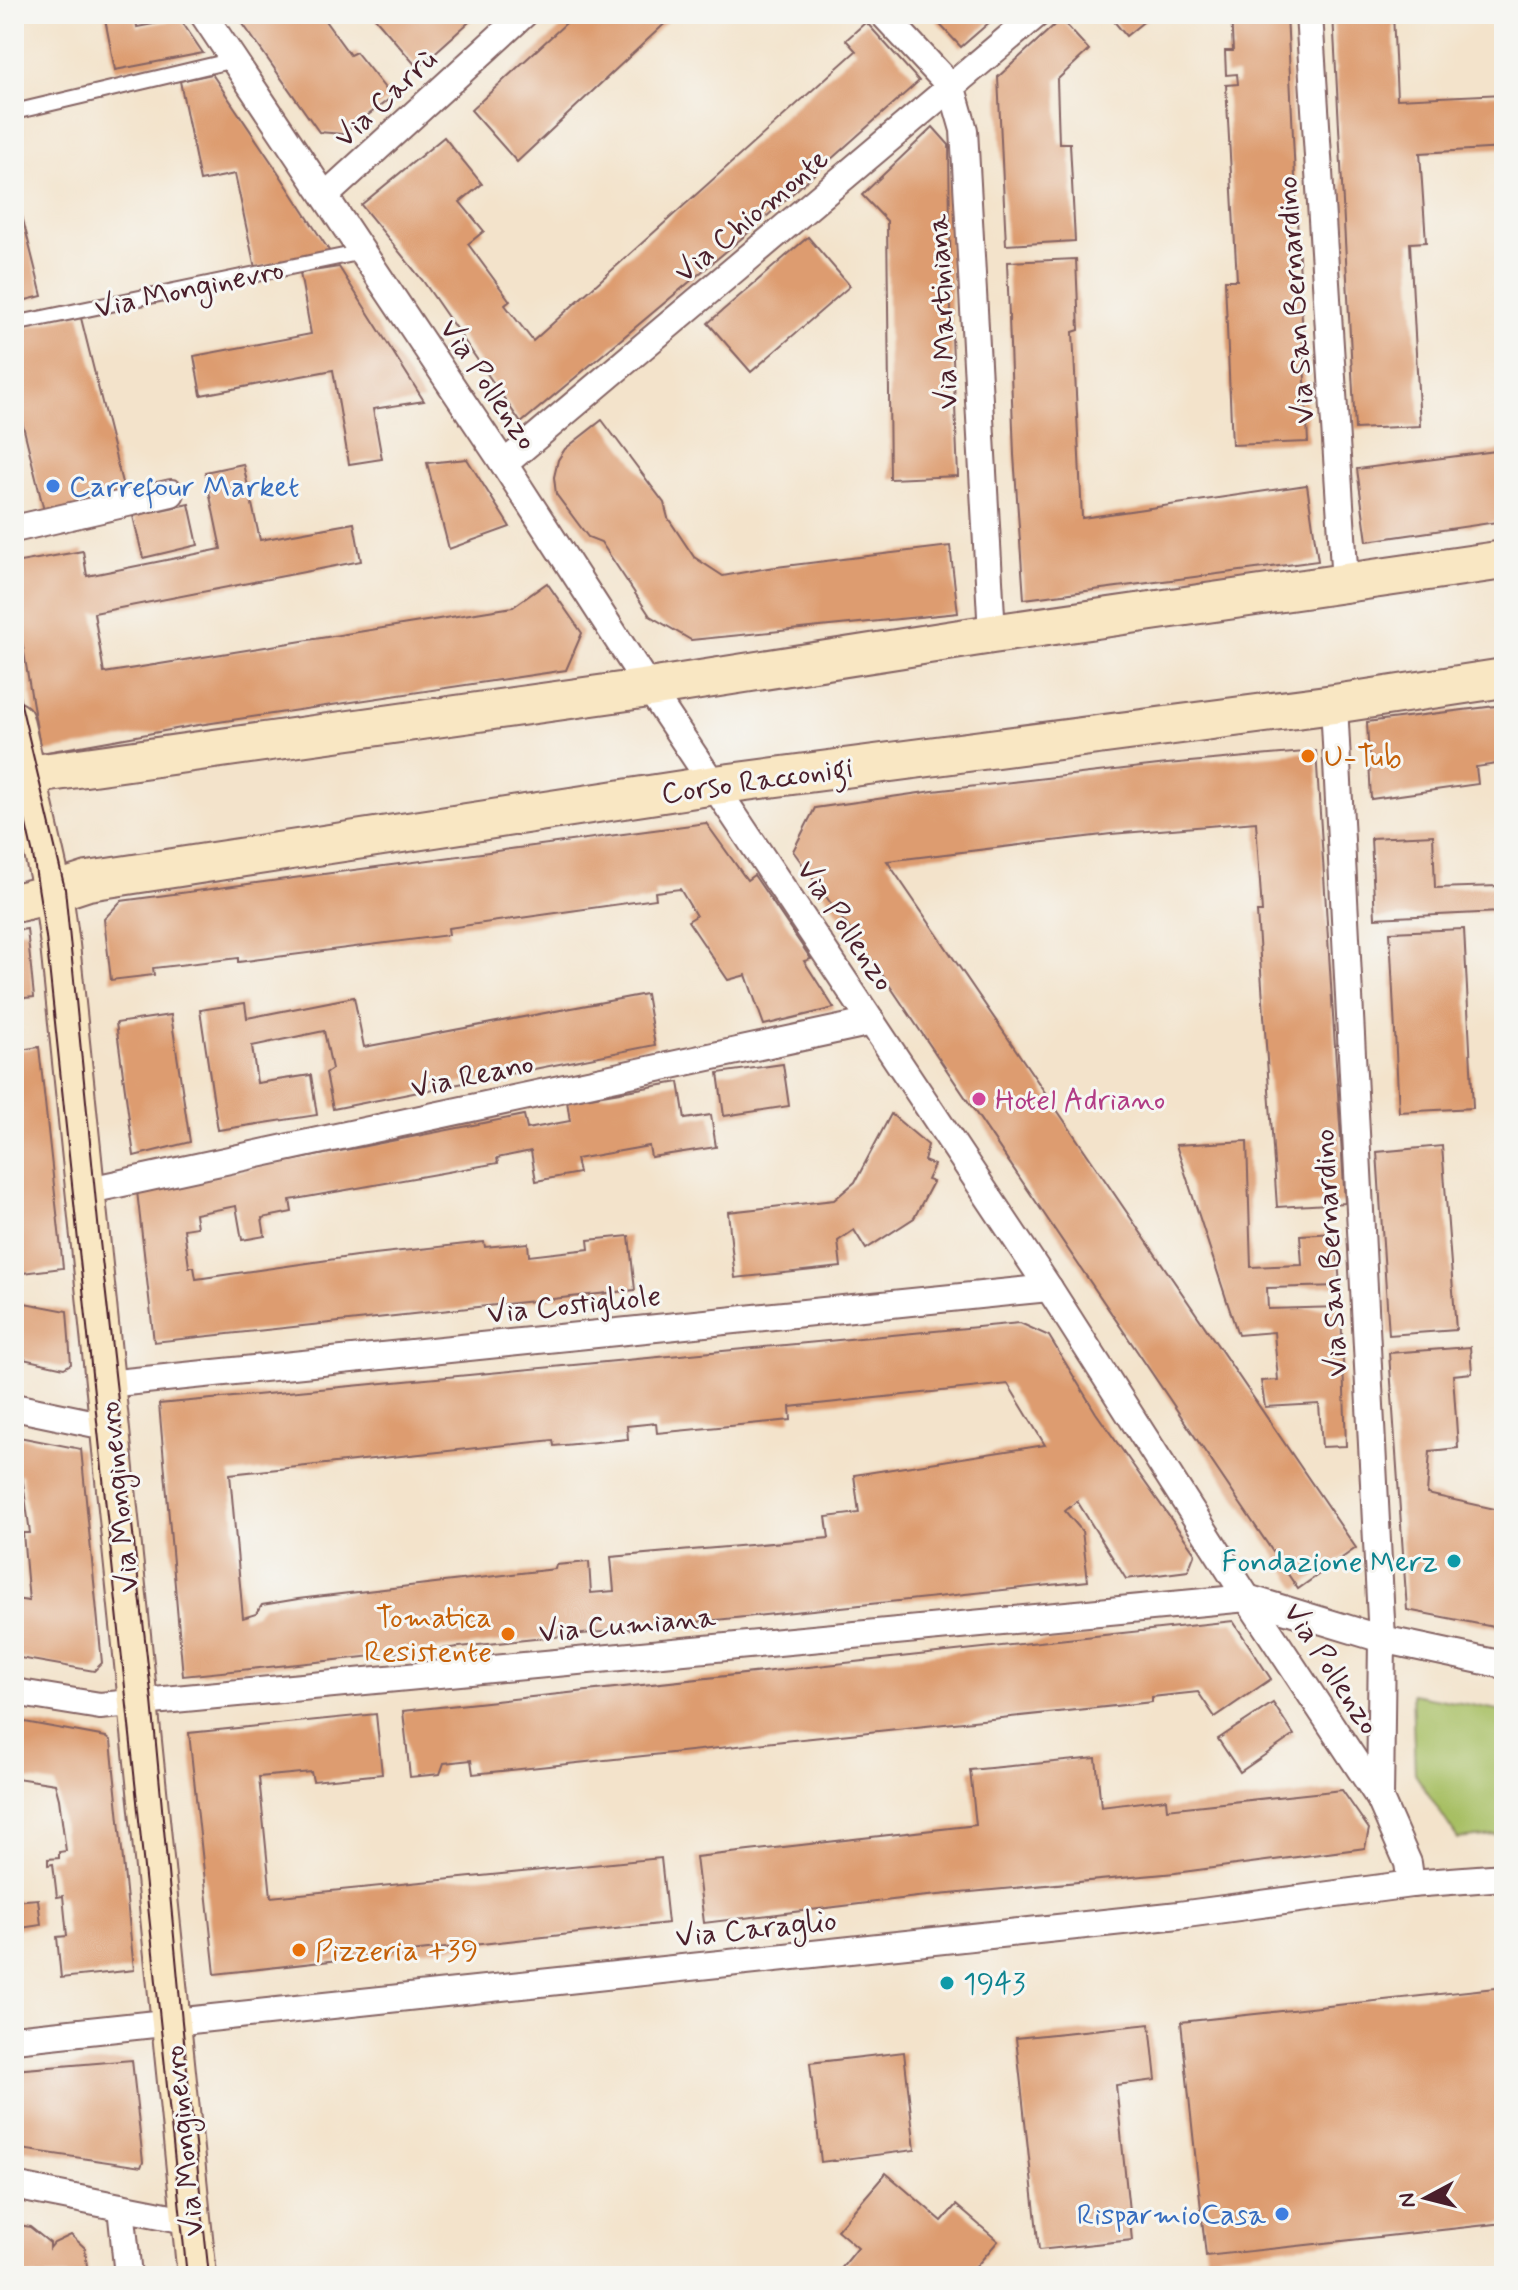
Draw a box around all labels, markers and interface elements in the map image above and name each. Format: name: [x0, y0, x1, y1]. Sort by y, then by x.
street label: Via Carrù: [326, 41, 446, 157]
street label: Via Chiomonte: [667, 140, 837, 292]
street label: Via San Bernardino: [1268, 175, 1325, 425]
street label: Via Martiniana: [919, 212, 968, 411]
street label: Via Monginevro: [91, 250, 288, 330]
street label: Via Pollenzo: [430, 312, 546, 458]
place label: Carrefour Market: [69, 468, 299, 509]
marker: Carrefour Market: [44, 477, 62, 495]
place label: U-Tub: [1324, 738, 1402, 777]
marker: U-Tub: [1299, 747, 1317, 765]
street label: Corso Racconigi: [659, 749, 856, 817]
street label: Via Pollenzo: [787, 853, 903, 999]
street label: Via Reano: [407, 1044, 537, 1108]
place label: Hotel Adriano: [995, 1081, 1165, 1120]
marker: Hotel Adriano: [970, 1090, 988, 1108]
street label: Via San Bernardino: [1306, 1128, 1357, 1378]
street label: Via Costigliole: [485, 1277, 663, 1334]
street label: Via Monginevro: [90, 1399, 151, 1595]
place label: Fondazione Merz: [1222, 1543, 1438, 1582]
marker: Fondazione Merz: [1445, 1552, 1463, 1570]
street label: Via Pollenzo: [1274, 1595, 1388, 1742]
street label: Via Cumiana: [537, 1598, 718, 1653]
place label: Tomatica Resistente: [364, 1599, 492, 1672]
marker: Tomatica Resistente: [499, 1625, 517, 1643]
street label: Via Caraglio: [674, 1902, 839, 1959]
place label: Pizzeria +39: [315, 1932, 478, 1971]
marker: Pizzeria +39: [290, 1941, 308, 1959]
place label: 1943: [963, 1965, 1026, 2004]
marker: 1943: [938, 1974, 956, 1992]
street label: Via Monginevro: [155, 2043, 216, 2239]
north arrow: [1386, 2158, 1466, 2238]
text: N: [1393, 2191, 1423, 2209]
place label: RisparmioCasa: [1077, 2196, 1267, 2235]
marker: RisparmioCasa: [1273, 2205, 1291, 2223]

